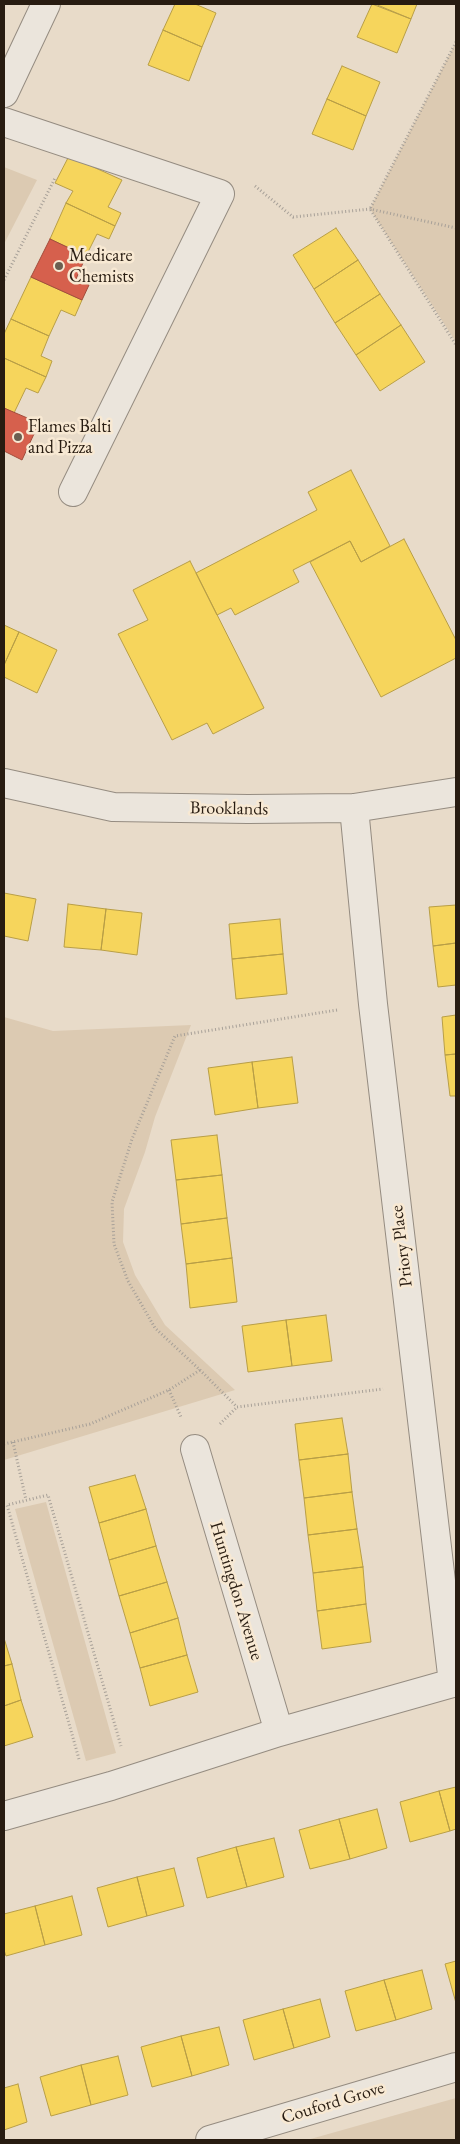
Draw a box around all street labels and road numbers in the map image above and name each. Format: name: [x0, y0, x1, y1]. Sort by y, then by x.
street label: Brooklands: [190, 798, 268, 820]
street label: Priory Place: [386, 1204, 418, 1288]
street label: Huntingdon Avenue: [205, 1519, 267, 1663]
street label: Couford Grove: [279, 2077, 387, 2129]

